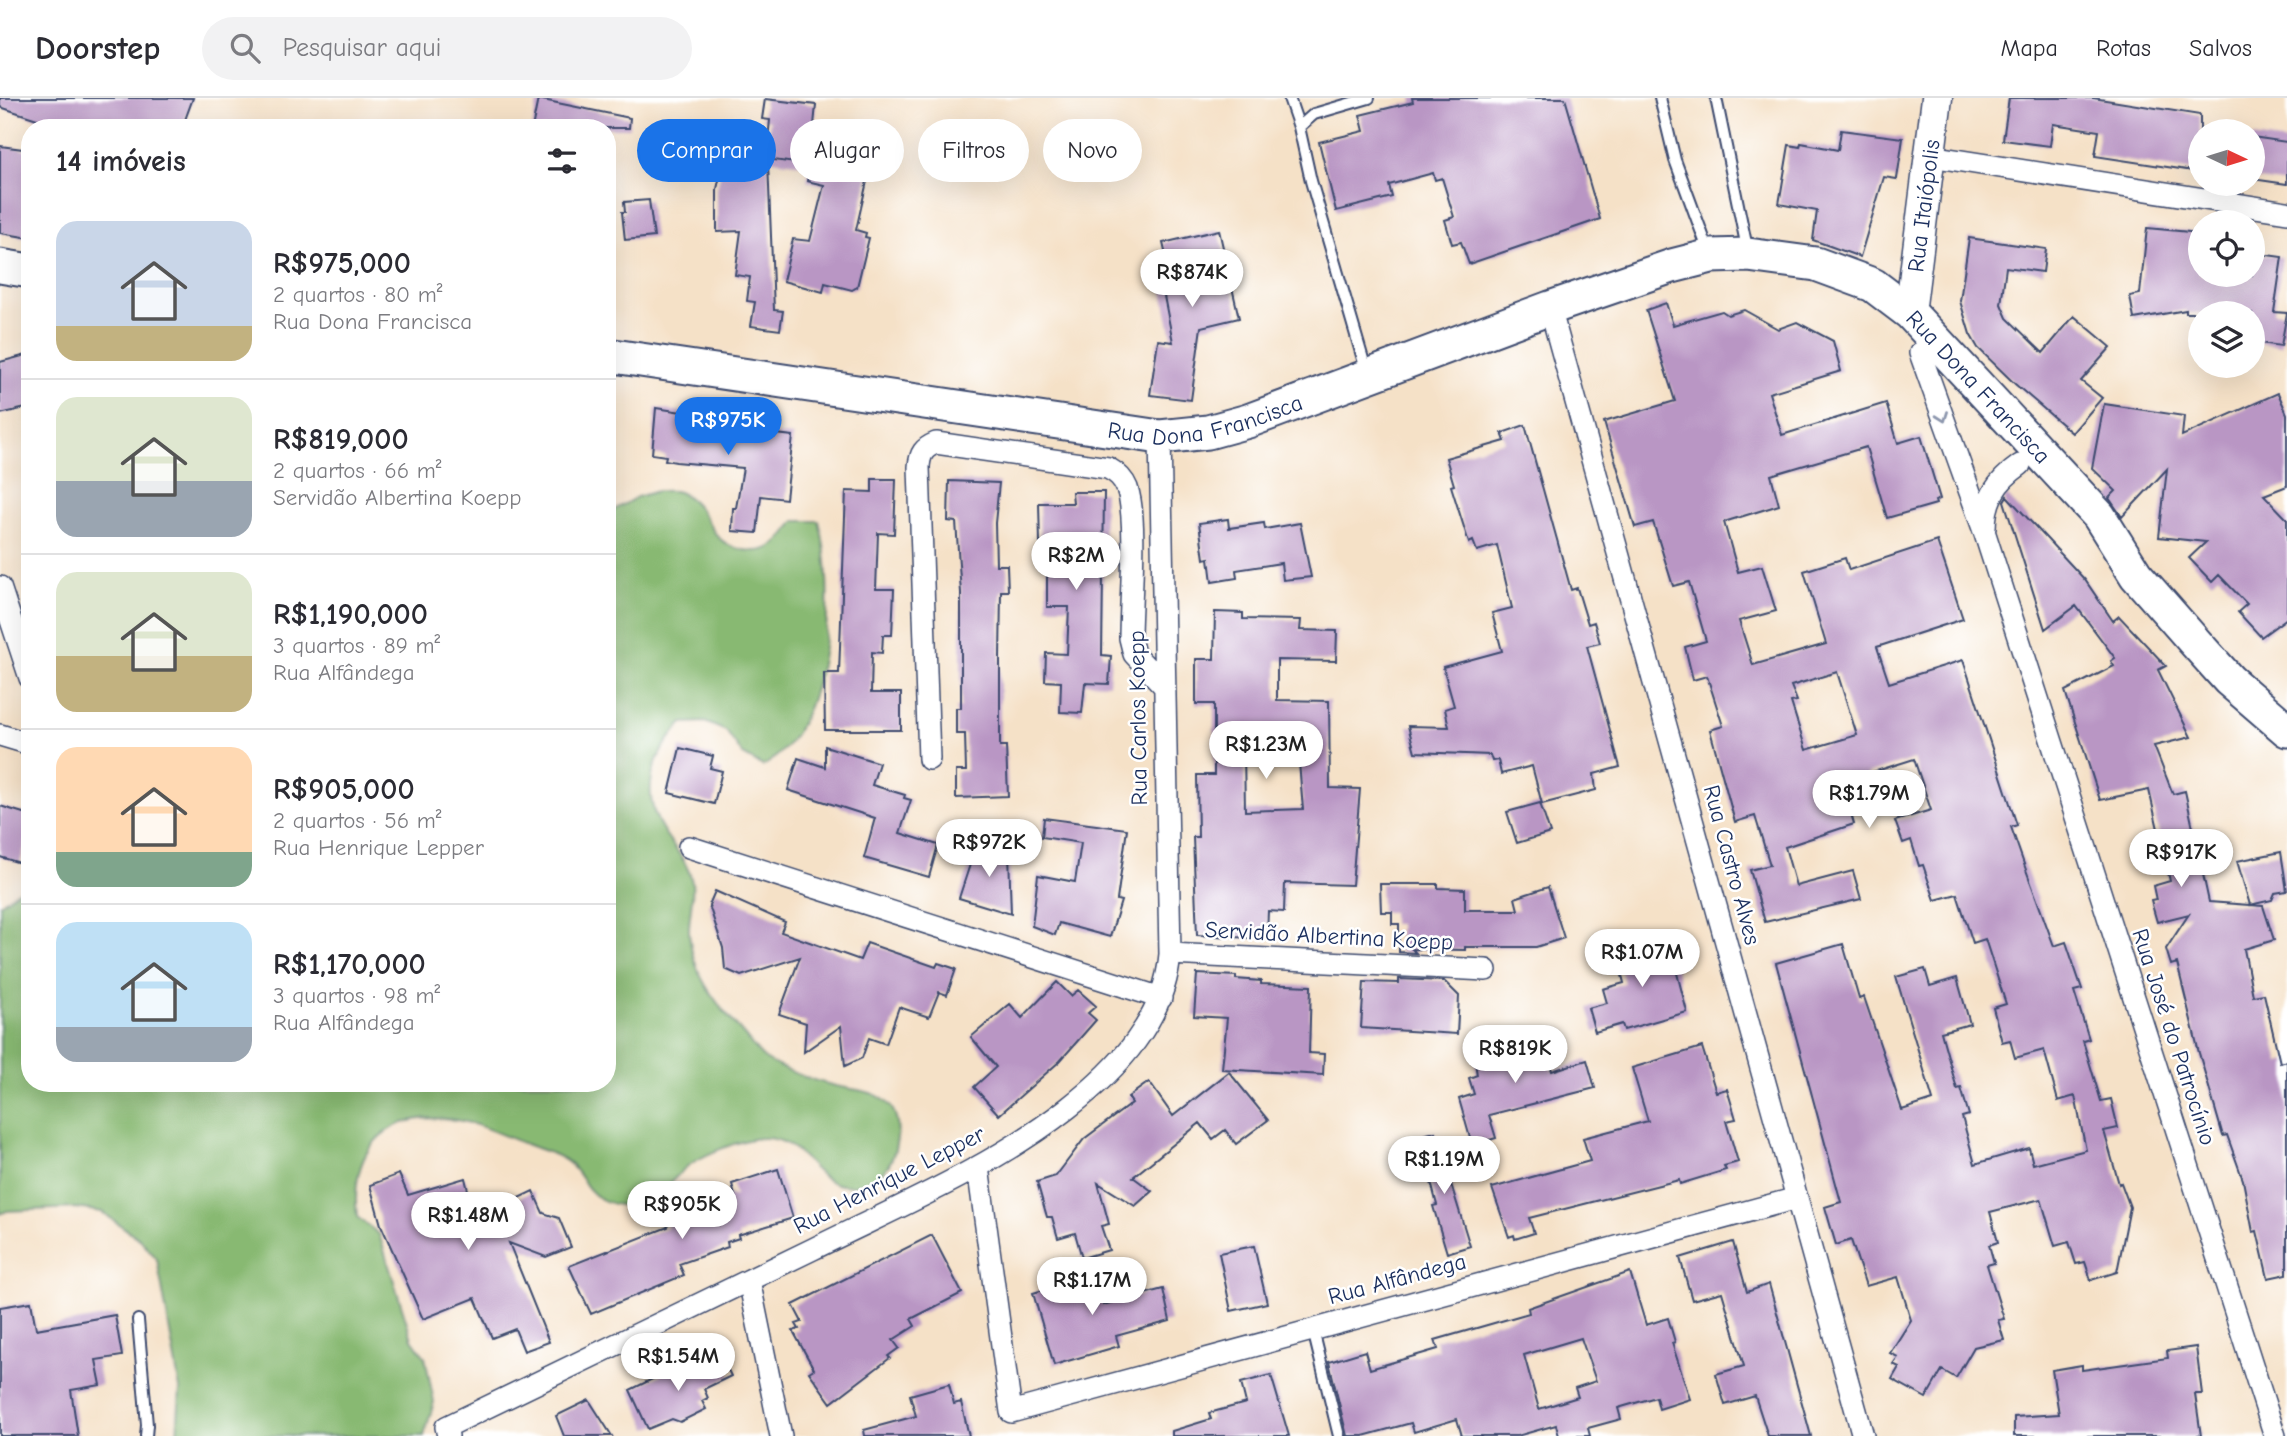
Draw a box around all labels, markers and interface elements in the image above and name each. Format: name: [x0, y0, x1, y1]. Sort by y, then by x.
search box: [202, 17, 692, 80]
text: Doorstep: [35, 29, 160, 67]
icon: search: [226, 29, 264, 67]
text: Pesquisar aqui: [282, 33, 441, 63]
text: Mapa: [2000, 34, 2058, 62]
text: Rotas: [2096, 34, 2151, 62]
text: Salvos: [2189, 34, 2252, 62]
chip: Comprar: [637, 119, 776, 182]
chip: Alugar: [790, 119, 904, 182]
chip: Filtros: [918, 119, 1029, 182]
chip: Novo: [1043, 119, 1142, 182]
north arrow: [2188, 119, 2264, 196]
map controls: [2188, 119, 2265, 378]
street label: Rua Itaiópolis: [1902, 138, 1945, 274]
icon: filters: [543, 142, 581, 180]
text: 14 imóveis: [56, 144, 186, 179]
button: locate: [2188, 210, 2265, 287]
text: R$975,000: [273, 246, 411, 281]
icon: home: [112, 249, 196, 333]
pin: R$874K: [1135, 250, 1249, 309]
text: R$874K: [1156, 258, 1228, 285]
text: 2 quartos · 80 m²: [273, 281, 443, 308]
button: layers: [2188, 301, 2265, 378]
street label: Rua Dona Francisca: [1901, 305, 2056, 469]
text: Rua Dona Francisca: [273, 308, 472, 335]
street label: Rua Dona Francisca: [1106, 388, 1306, 451]
pin: R$975K: [671, 398, 785, 457]
text: R$975K: [691, 406, 765, 433]
one-way arrow: [1935, 411, 1949, 423]
text: R$819,000: [273, 422, 409, 457]
icon: home: [112, 425, 196, 509]
text: 2 quartos · 66 m²: [273, 457, 442, 484]
text: Servidão Albertina Koepp: [273, 484, 522, 511]
pin: R$2M: [1035, 532, 1117, 592]
text: R$2M: [1047, 541, 1105, 568]
text: R$1,190,000: [273, 597, 428, 632]
icon: home: [112, 600, 196, 684]
street label: Rua Carlos Koepp: [1123, 630, 1153, 806]
text: 3 quartos · 89 m²: [273, 632, 440, 659]
text: Rua Alfândega: [273, 659, 415, 686]
pin: R$1.23M: [1201, 722, 1331, 781]
text: R$1.23M: [1225, 730, 1307, 757]
pin: R$1.79M: [1804, 770, 1934, 830]
text: R$905,000: [273, 772, 415, 807]
icon: home: [112, 775, 196, 859]
text: R$1.79M: [1829, 779, 1909, 806]
street label: Rua Castro Alves: [1698, 782, 1766, 948]
text: 2 quartos · 56 m²: [273, 807, 442, 834]
pin: R$972K: [932, 820, 1046, 879]
text: R$972K: [952, 828, 1026, 855]
pin: R$917K: [2124, 830, 2238, 889]
text: Rua Henrique Lepper: [273, 834, 484, 861]
text: R$917K: [2145, 838, 2217, 865]
street label: Servidão Albertina Koepp: [1204, 916, 1454, 956]
street label: Rua José do Patrocínio: [2126, 925, 2222, 1149]
pin: R$1.07M: [1577, 930, 1707, 989]
text: R$1.07M: [1601, 938, 1683, 965]
text: R$1,170,000: [273, 947, 426, 982]
icon: home: [112, 950, 196, 1034]
text: 3 quartos · 98 m²: [273, 982, 440, 1009]
text: Rua Alfândega: [273, 1009, 415, 1036]
pin: R$819K: [1458, 1026, 1572, 1085]
text: R$819K: [1478, 1034, 1552, 1061]
street label: Rua Henrique Lepper: [789, 1120, 990, 1240]
pin: R$1.19M: [1379, 1136, 1509, 1196]
text: R$1.19M: [1404, 1145, 1484, 1172]
pin: R$905K: [625, 1182, 739, 1241]
text: R$905K: [643, 1190, 721, 1217]
pin: R$1.48M: [403, 1192, 533, 1252]
text: R$1.48M: [427, 1201, 509, 1228]
street label: Rua Alfândega: [1325, 1248, 1469, 1310]
pin: R$1.17M: [1027, 1258, 1157, 1317]
text: R$1.17M: [1053, 1266, 1131, 1293]
pin: R$1.54M: [613, 1334, 743, 1393]
text: R$1.54M: [637, 1342, 719, 1369]

